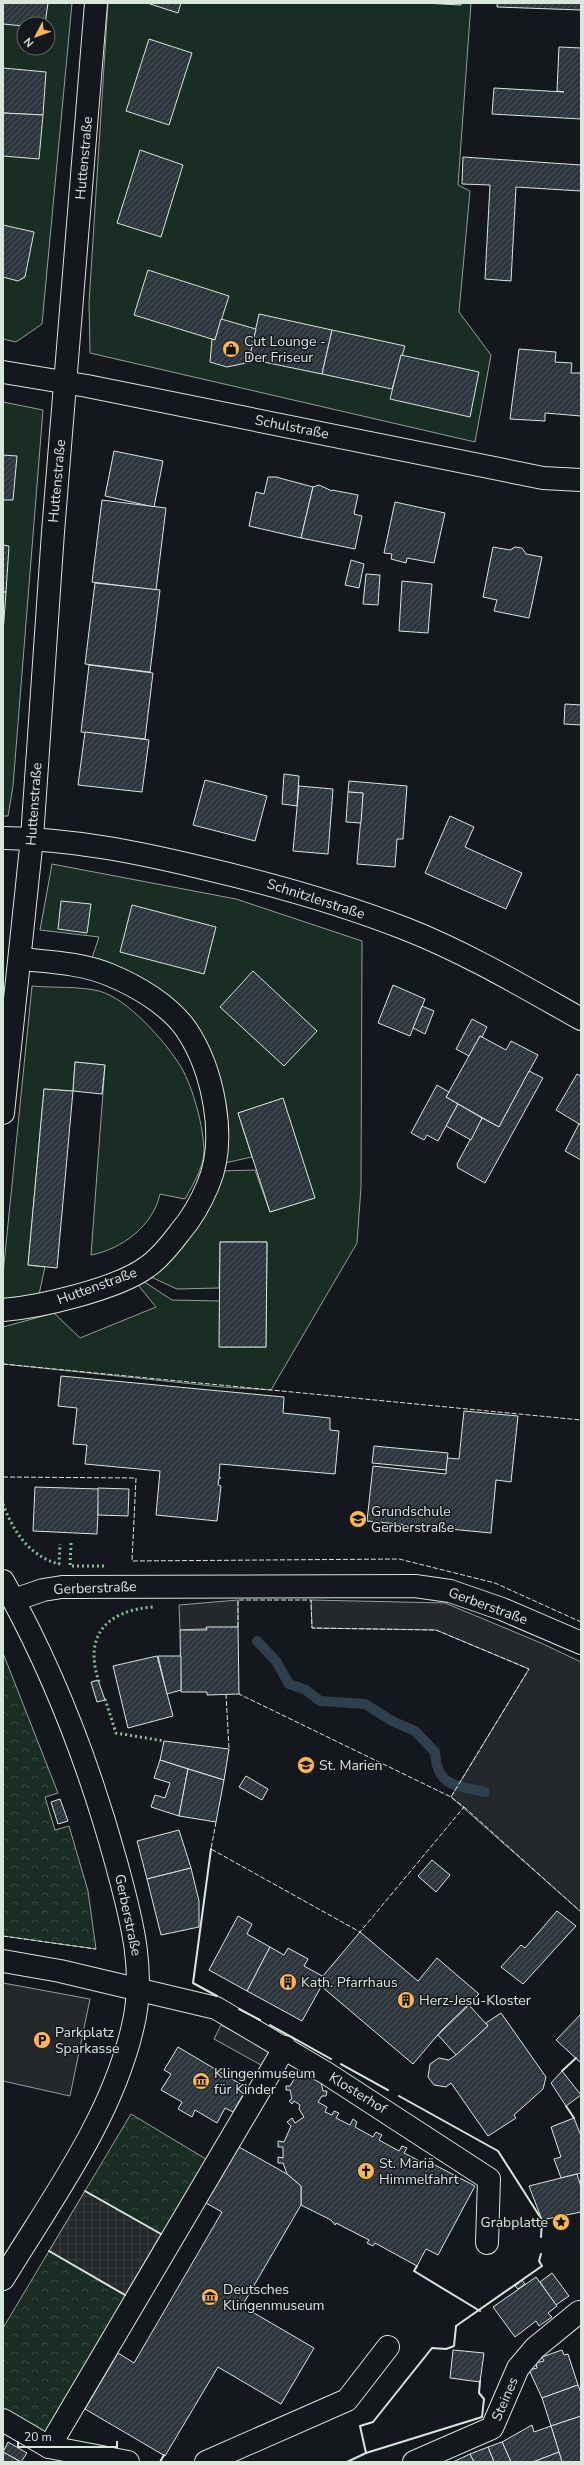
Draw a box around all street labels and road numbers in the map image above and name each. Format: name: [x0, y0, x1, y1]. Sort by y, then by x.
street label: Huttenstraße: [71, 116, 97, 200]
street label: Schulstraße: [253, 411, 331, 443]
street label: Huttenstraße: [44, 439, 70, 523]
street label: Huttenstraße: [22, 762, 46, 846]
street label: Schnitzlerstraße: [265, 874, 367, 924]
street label: Huttenstraße: [55, 1263, 139, 1309]
street label: Gerberstraße: [53, 1577, 137, 1599]
street label: Gerberstraße: [446, 1583, 530, 1629]
street label: Gerberstraße: [110, 1872, 146, 1958]
street label: Klosterhof: [325, 2068, 391, 2118]
street label: Steines: [487, 2374, 523, 2424]

